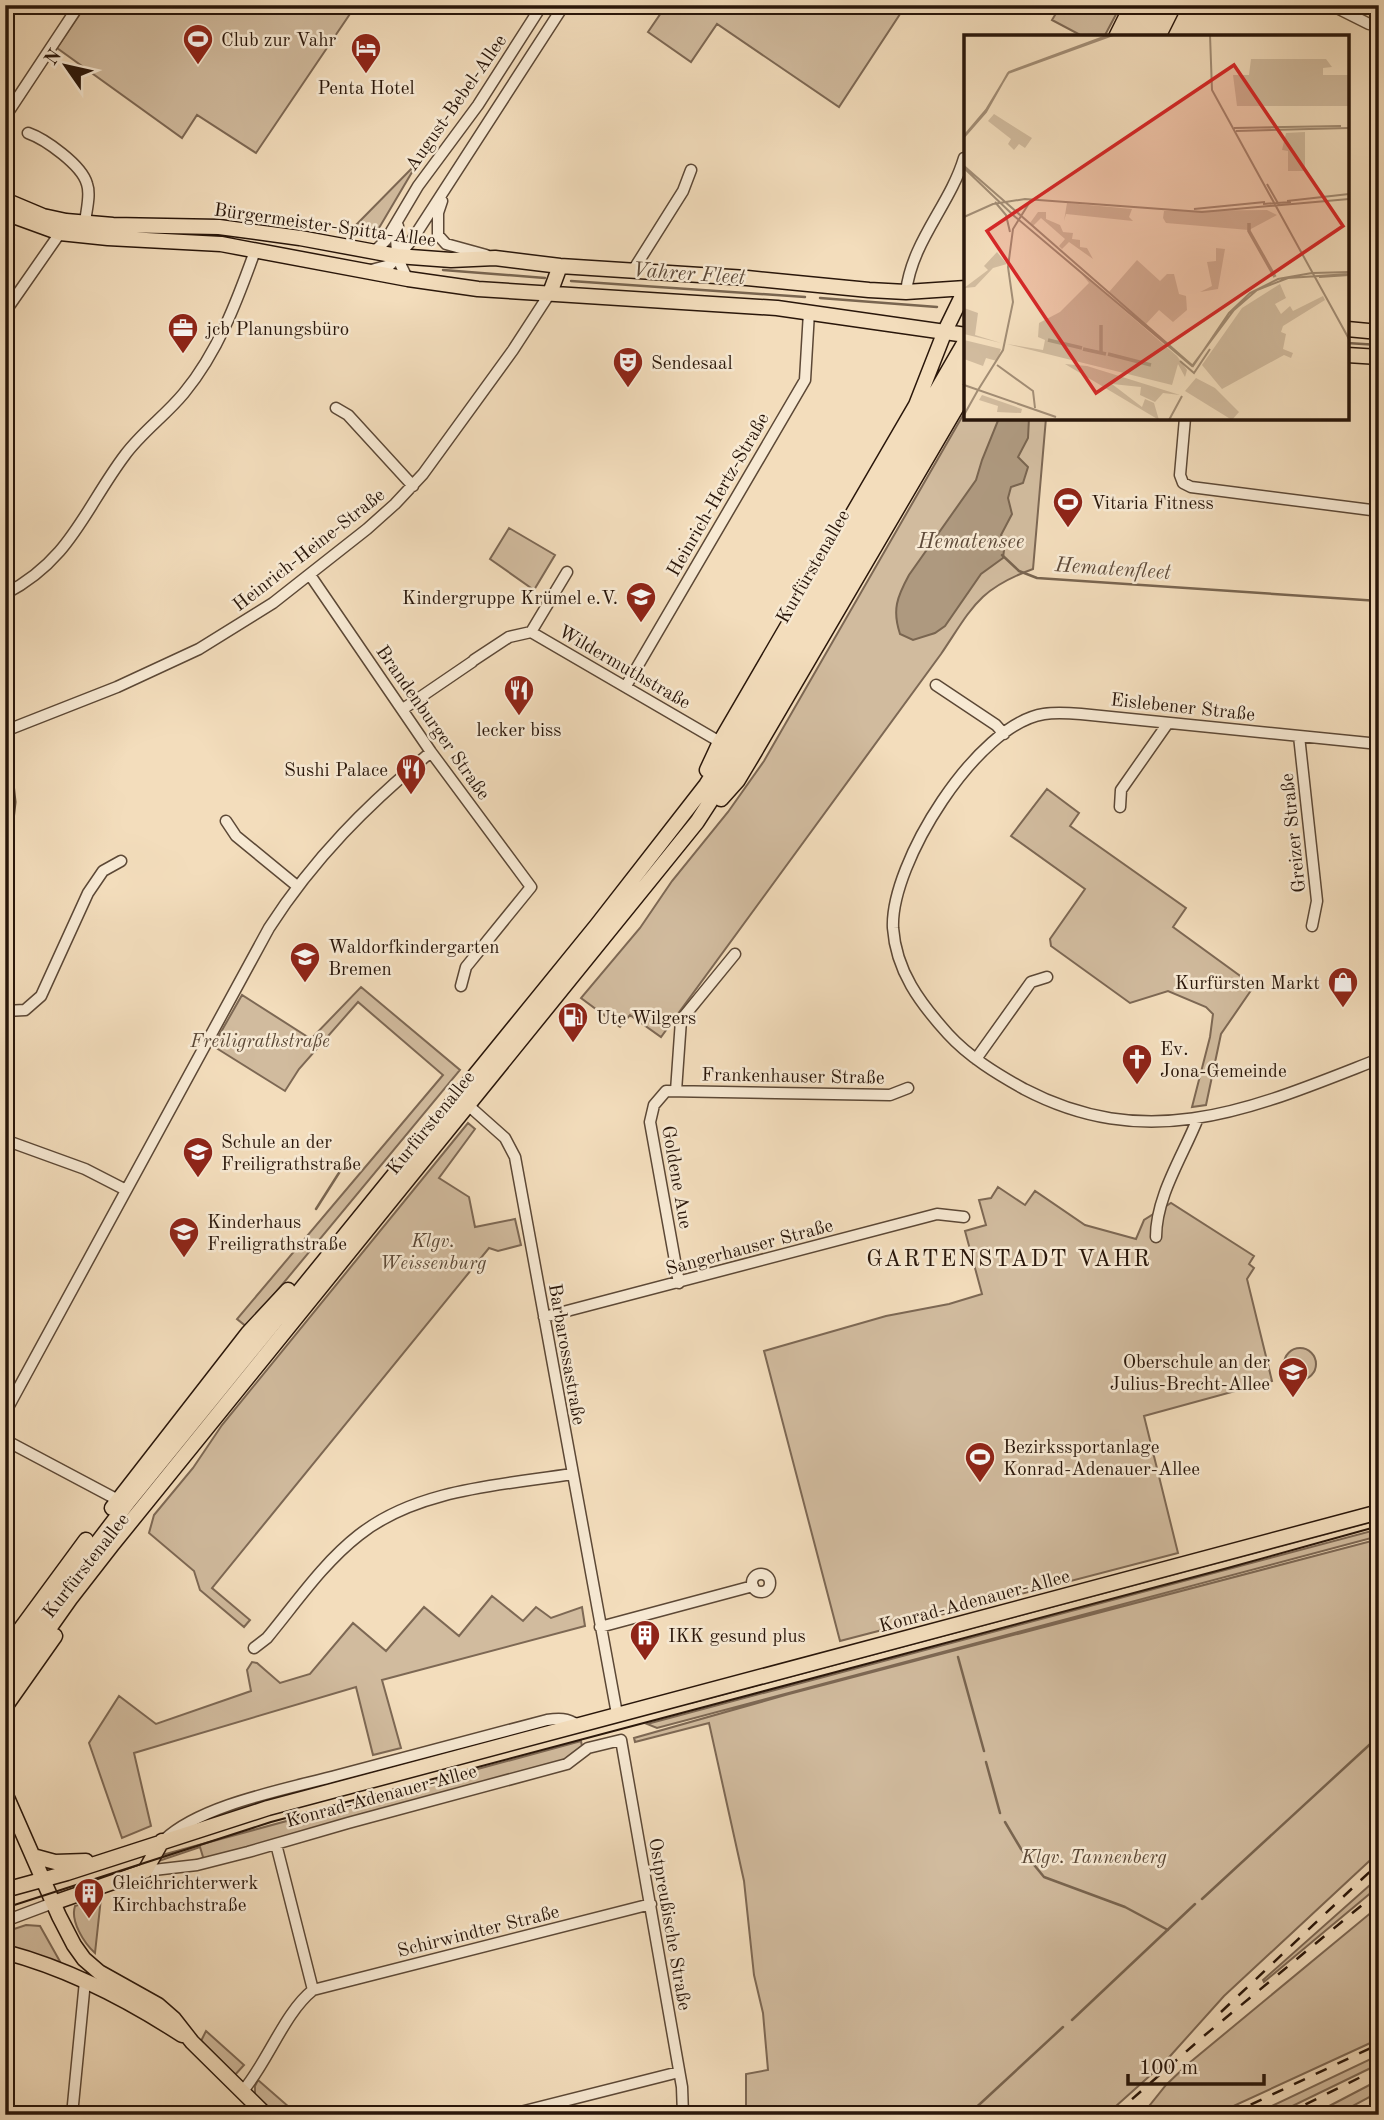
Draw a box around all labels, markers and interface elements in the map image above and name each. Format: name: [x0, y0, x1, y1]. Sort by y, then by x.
sports icon: Club zur Vahr: [181, 22, 215, 66]
hotel icon: Penta Hotel: [349, 31, 383, 75]
north arrow: [32, 32, 102, 102]
place label: Club zur Vahr: [221, 32, 337, 51]
street label: August-Bebel-Allee: [403, 32, 511, 175]
inset map: [964, 35, 1349, 420]
text: N: [42, 46, 66, 69]
place label: Penta Hotel: [317, 80, 415, 99]
street label: Bürgermeister-Spitta-Allee: [212, 201, 437, 251]
water label: Vahrer Fleet: [632, 260, 746, 289]
office icon: jcb Planungsbüro: [166, 311, 200, 355]
place label: jcb Planungsbüro: [205, 321, 349, 340]
theatre icon: Sendesaal: [611, 345, 645, 389]
place label: Sendesaal: [651, 355, 733, 374]
street label: Heinrich-Hertz-Straße: [665, 410, 774, 580]
sports icon: Vitaria Fitness: [1051, 485, 1085, 529]
street label: Heinrich-Heine-Straße: [230, 486, 389, 616]
place label: Vitaria Fitness: [1091, 495, 1214, 514]
street label: Kurfürstenallee: [774, 507, 854, 627]
water label: Hematensee: [917, 532, 1024, 553]
water label: Hematenfleet: [1053, 555, 1172, 584]
school or university icon: Kindergruppe Krümel e.V.: [624, 580, 658, 624]
place label: Kindergruppe Krümel e.V.: [402, 590, 618, 609]
street label: Wildermuthstraße: [554, 623, 693, 714]
street label: Brandenburger Straße: [372, 643, 492, 804]
restaurant icon: lecker biss: [502, 673, 536, 717]
street label: Eislebener Straße: [1110, 691, 1256, 726]
place label: lecker biss: [476, 722, 562, 741]
restaurant icon: Sushi Palace: [394, 752, 428, 796]
place label: Sushi Palace: [284, 762, 388, 781]
street label: Greizer Straße: [1279, 772, 1310, 893]
place label: Waldorfkindergarten Bremen: [328, 939, 500, 980]
school or university icon: Waldorfkindergarten Bremen: [288, 940, 322, 984]
shop icon: Kurfürsten Markt: [1326, 965, 1360, 1009]
place label: Kurfürsten Markt: [1175, 975, 1320, 994]
fuel station icon: Ute Wilgers: [556, 1000, 590, 1044]
place label: Ute Wilgers: [596, 1010, 696, 1029]
park label: Freiligrathstraße: [189, 1033, 330, 1052]
place label: Ev. Jona-Gemeinde: [1160, 1041, 1287, 1082]
church icon: Ev. Jona-Gemeinde: [1120, 1042, 1154, 1086]
street label: Frankenhauser Straße: [701, 1066, 885, 1089]
street label: Kurfürstenallee: [384, 1068, 479, 1179]
street label: Goldene Aue: [657, 1124, 694, 1231]
place label: Schule an der Freiligrathstraße: [221, 1134, 361, 1175]
school or university icon: Schule an der Freiligrathstraße: [181, 1135, 215, 1179]
place label: Kinderhaus Freiligrathstraße: [207, 1214, 347, 1255]
school or university icon: Kinderhaus Freiligrathstraße: [167, 1215, 201, 1259]
street label: Sangerhauser Straße: [664, 1217, 835, 1280]
park label: Klgv. Weissenburg: [380, 1233, 486, 1274]
district label: GARTENSTADT VAHR: [866, 1248, 1152, 1271]
street label: Barbarossastraße: [544, 1282, 587, 1427]
place label: Oberschule an der Julius-Brecht-Allee: [1110, 1354, 1270, 1395]
school or university icon: Oberschule an der Julius-Brecht-Allee: [1276, 1355, 1310, 1399]
place label: Bezirkssportanlage Konrad-Adenauer-Allee: [1003, 1439, 1200, 1480]
sports icon: Bezirkssportanlage Konrad-Adenauer-Allee: [963, 1440, 997, 1484]
street label: Kurfürstenallee: [40, 1510, 134, 1623]
street label: Konrad-Adenauer-Allee: [877, 1568, 1072, 1637]
building icon: IKK gesund plus: [628, 1618, 662, 1662]
place label: IKK gesund plus: [668, 1628, 806, 1647]
street label: Konrad-Adenauer-Allee: [284, 1763, 479, 1832]
street label: Ostpreußische Straße: [644, 1837, 693, 2012]
park label: Klgv. Tannenberg: [1020, 1849, 1167, 1868]
place label: Gleichrichterwerk Kirchbachstraße: [112, 1875, 258, 1916]
building icon: Gleichrichterwerk Kirchbachstraße: [72, 1876, 106, 1920]
street label: Schirwindter Straße: [396, 1903, 562, 1962]
scale bar: [1128, 2043, 1265, 2087]
text: 100 m: [1139, 2058, 1198, 2079]

